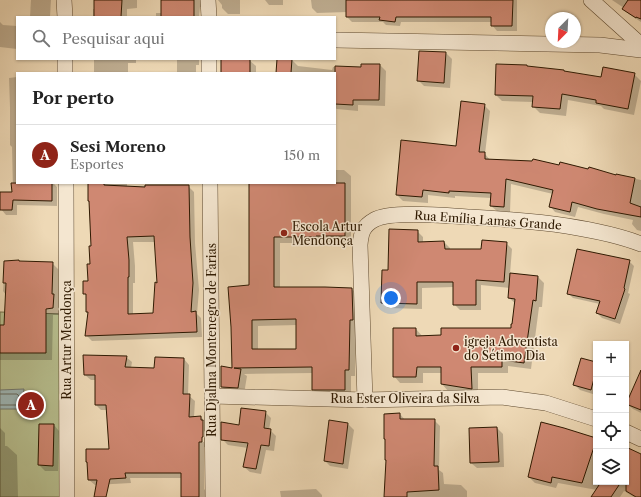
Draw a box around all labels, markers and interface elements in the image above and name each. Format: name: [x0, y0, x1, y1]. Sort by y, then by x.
north arrow: [545, 12, 581, 48]
search box: [16, 16, 336, 60]
icon: search: [30, 27, 52, 49]
text: Pesquisar aqui: [62, 29, 165, 48]
text: Por perto: [32, 88, 114, 108]
text: Sesi Moreno: [70, 137, 166, 156]
text: A: [40, 147, 50, 163]
text: 150 m: [284, 147, 320, 163]
text: Esportes: [70, 156, 124, 172]
street label: Rua Emília Lamas Grande: [414, 207, 563, 233]
place label: Escola Artur Mendonça: [292, 219, 362, 248]
marker: Escola Artur Mendonça: [279, 228, 289, 238]
street label: Rua Djalma Montenegro de Farias: [204, 243, 219, 437]
street label: Rua Artur Mendonça: [59, 280, 74, 400]
your location: [381, 288, 401, 308]
place label: igreja Adventista do Sétimo Dia: [464, 334, 558, 363]
map controls: [593, 341, 629, 485]
button: +: [593, 341, 629, 377]
marker: igreja Adventista do Sétimo Dia: [451, 343, 461, 353]
button: −: [593, 377, 629, 413]
pin: A: [18, 390, 44, 420]
street label: Rua Ester Oliveira da Silva: [330, 391, 480, 406]
button: locate: [593, 413, 629, 449]
button: layers: [593, 449, 629, 485]

